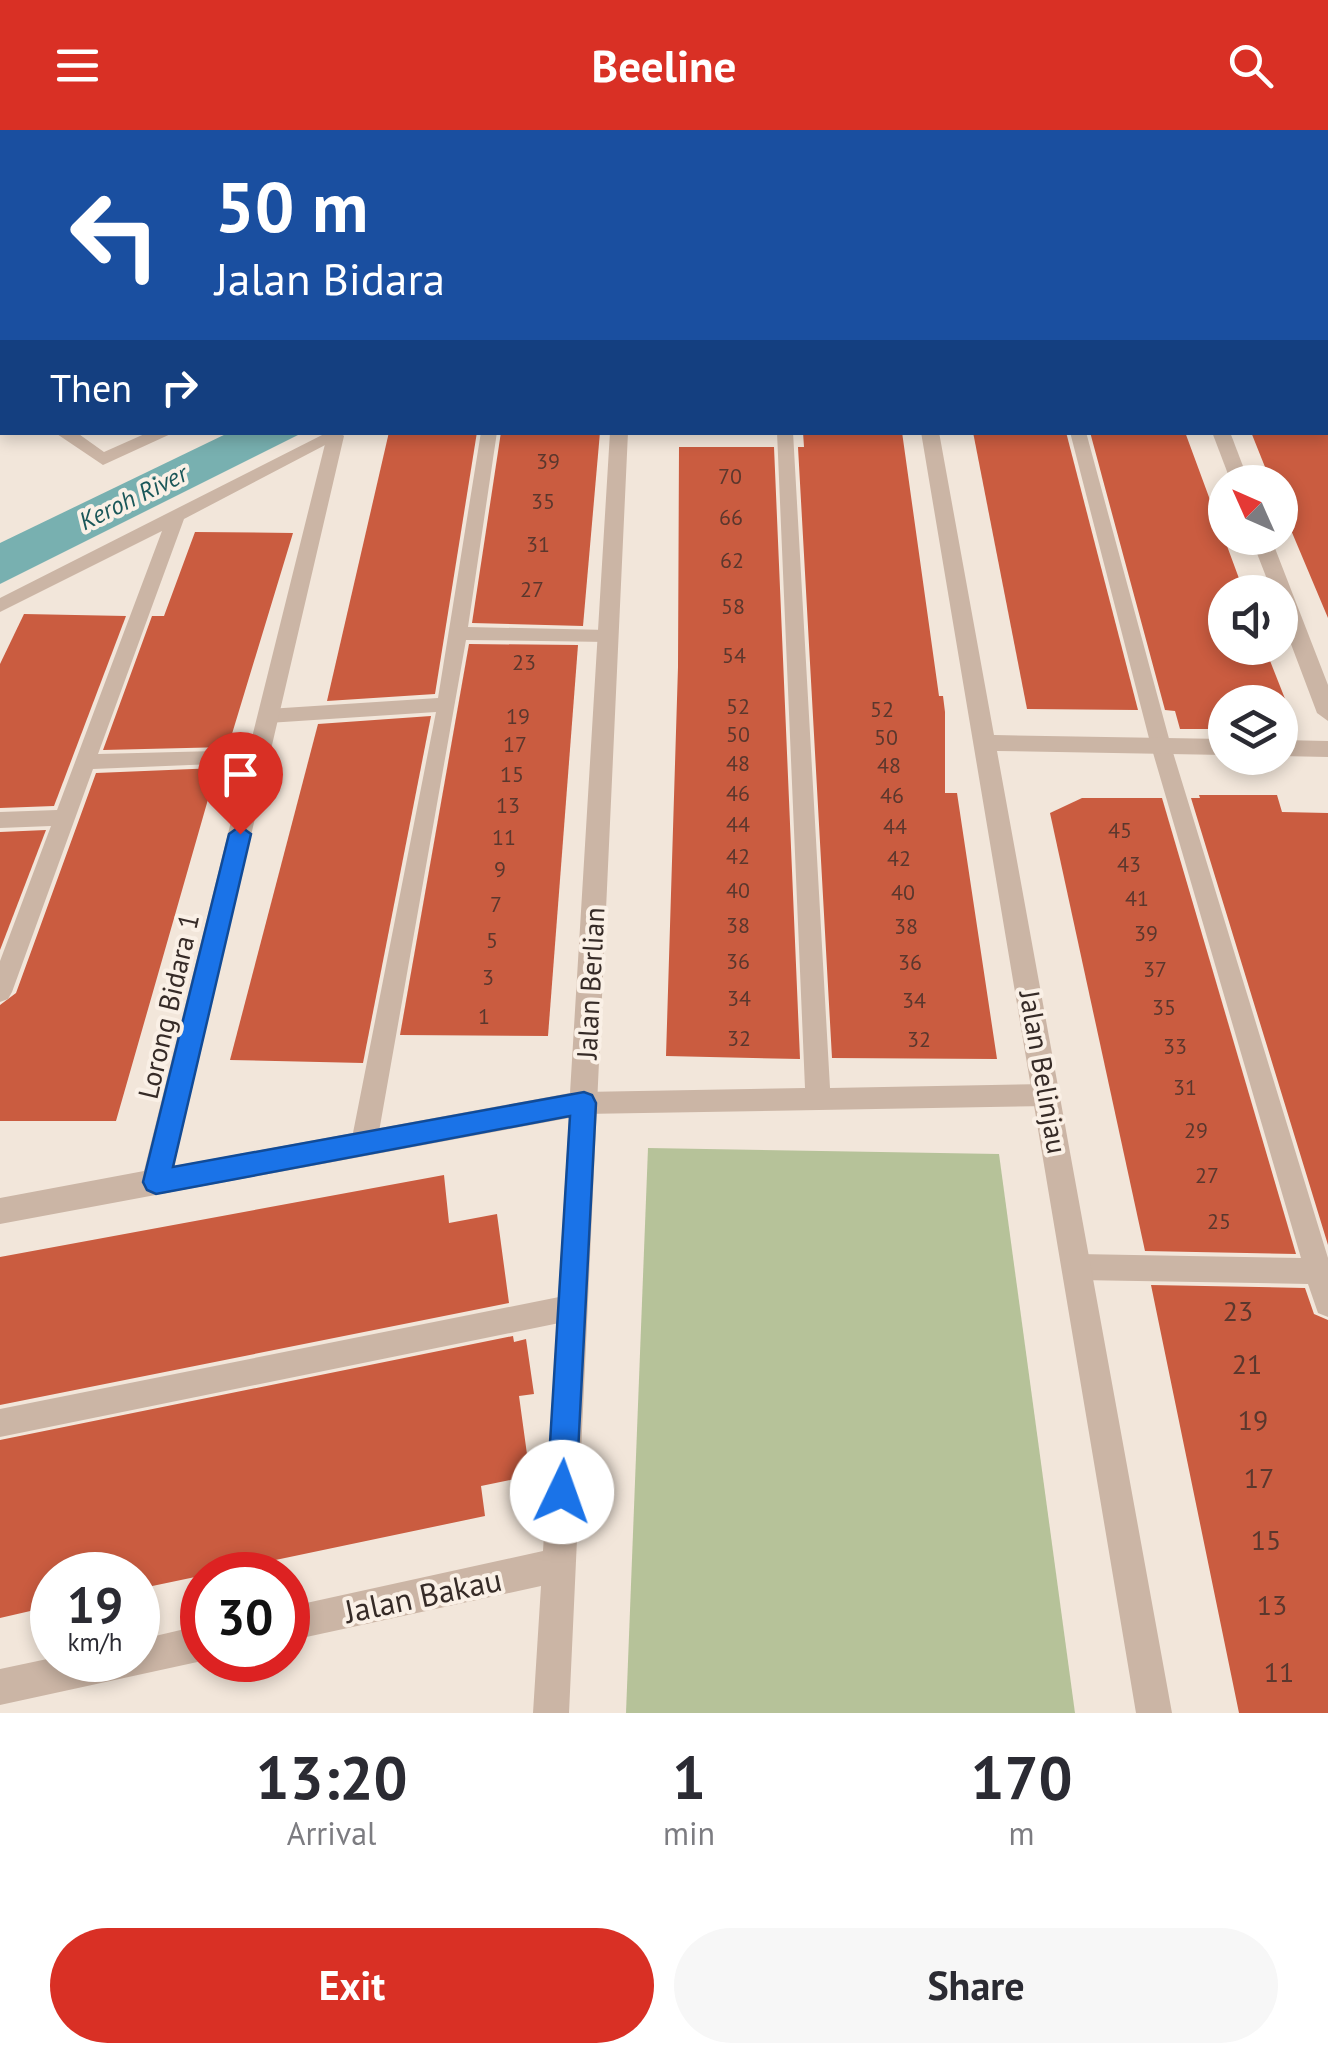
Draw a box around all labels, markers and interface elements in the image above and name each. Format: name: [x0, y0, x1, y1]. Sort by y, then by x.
text: Beeline: [592, 36, 736, 94]
icon: menu: [50, 38, 105, 93]
icon: search: [1223, 38, 1278, 93]
text: 50 m: [215, 161, 368, 251]
icon: left: [50, 170, 180, 300]
text: Jalan Bidara: [215, 249, 445, 307]
icon: right: [152, 360, 207, 415]
text: Then: [50, 363, 132, 412]
house number: 39: [536, 447, 560, 475]
water label: Keroh River: [74, 456, 194, 537]
house number: 70: [718, 462, 742, 490]
north arrow: [1208, 465, 1298, 555]
map controls: [1208, 465, 1298, 775]
house number: 35: [531, 487, 555, 515]
house number: 66: [719, 503, 743, 531]
house number: 31: [526, 530, 550, 558]
house number: 62: [720, 546, 744, 574]
house number: 27: [520, 575, 544, 603]
button: sound: [1208, 575, 1298, 665]
house number: 58: [721, 592, 745, 620]
house number: 54: [722, 641, 746, 669]
house number: 23: [512, 648, 536, 676]
button: layers: [1208, 685, 1298, 775]
house number: 52: [726, 692, 750, 720]
house number: 52: [870, 695, 894, 723]
house number: 19: [506, 702, 530, 730]
house number: 50: [726, 720, 750, 748]
house number: 50: [874, 723, 898, 751]
house number: 17: [503, 730, 527, 758]
pin: [198, 732, 283, 835]
icon: arrive: [213, 747, 268, 802]
house number: 48: [726, 749, 750, 777]
house number: 48: [877, 751, 901, 779]
house number: 15: [500, 760, 524, 788]
house number: 46: [726, 779, 750, 807]
house number: 46: [880, 781, 904, 809]
house number: 13: [496, 791, 520, 819]
house number: 44: [726, 810, 750, 838]
house number: 44: [883, 812, 907, 840]
house number: 45: [1108, 816, 1132, 844]
house number: 11: [492, 823, 516, 851]
house number: 42: [726, 842, 750, 870]
house number: 42: [887, 844, 911, 872]
house number: 43: [1117, 850, 1141, 878]
house number: 9: [494, 855, 506, 883]
house number: 40: [726, 876, 750, 904]
house number: 40: [891, 878, 915, 906]
house number: 41: [1125, 884, 1149, 912]
house number: 7: [490, 890, 502, 918]
street label: Jalan Berlian: [567, 906, 612, 1061]
street label: Lorong Bidara 1: [129, 910, 207, 1102]
house number: 38: [726, 911, 750, 939]
house number: 38: [894, 912, 918, 940]
house number: 39: [1134, 919, 1158, 947]
house number: 5: [486, 926, 498, 954]
house number: 36: [726, 947, 750, 975]
house number: 36: [898, 948, 922, 976]
house number: 37: [1143, 955, 1167, 983]
house number: 3: [482, 963, 494, 991]
house number: 34: [727, 984, 751, 1012]
house number: 34: [902, 986, 926, 1014]
street label: Jalan Belinjau: [1011, 987, 1077, 1156]
house number: 35: [1152, 993, 1176, 1021]
house number: 1: [478, 1002, 490, 1030]
house number: 32: [727, 1024, 751, 1052]
house number: 32: [907, 1025, 931, 1053]
house number: 33: [1163, 1032, 1187, 1060]
house number: 31: [1173, 1073, 1197, 1101]
house number: 29: [1184, 1116, 1208, 1144]
house number: 27: [1195, 1161, 1219, 1189]
house number: 25: [1207, 1207, 1231, 1235]
house number: 23: [1223, 1292, 1253, 1329]
house number: 21: [1232, 1345, 1262, 1382]
house number: 19: [1238, 1401, 1268, 1438]
position arrow: [510, 1440, 614, 1544]
house number: 17: [1244, 1459, 1274, 1496]
house number: 15: [1251, 1521, 1281, 1558]
speed limit sign: 30: [180, 1552, 310, 1682]
street label: Jalan Bakau: [339, 1558, 505, 1633]
text: 19: [67, 1572, 123, 1637]
house number: 13: [1257, 1586, 1287, 1623]
text: km/h: [68, 1626, 122, 1658]
house number: 11: [1264, 1653, 1294, 1690]
text: 13:20: [255, 1738, 408, 1816]
text: 1: [672, 1738, 706, 1816]
text: 170: [971, 1738, 1073, 1816]
text: Arrival: [287, 1812, 376, 1854]
text: min: [663, 1812, 715, 1854]
text: m: [1009, 1812, 1035, 1854]
button: Exit: [50, 1928, 654, 2043]
button: Share: [674, 1928, 1278, 2043]

